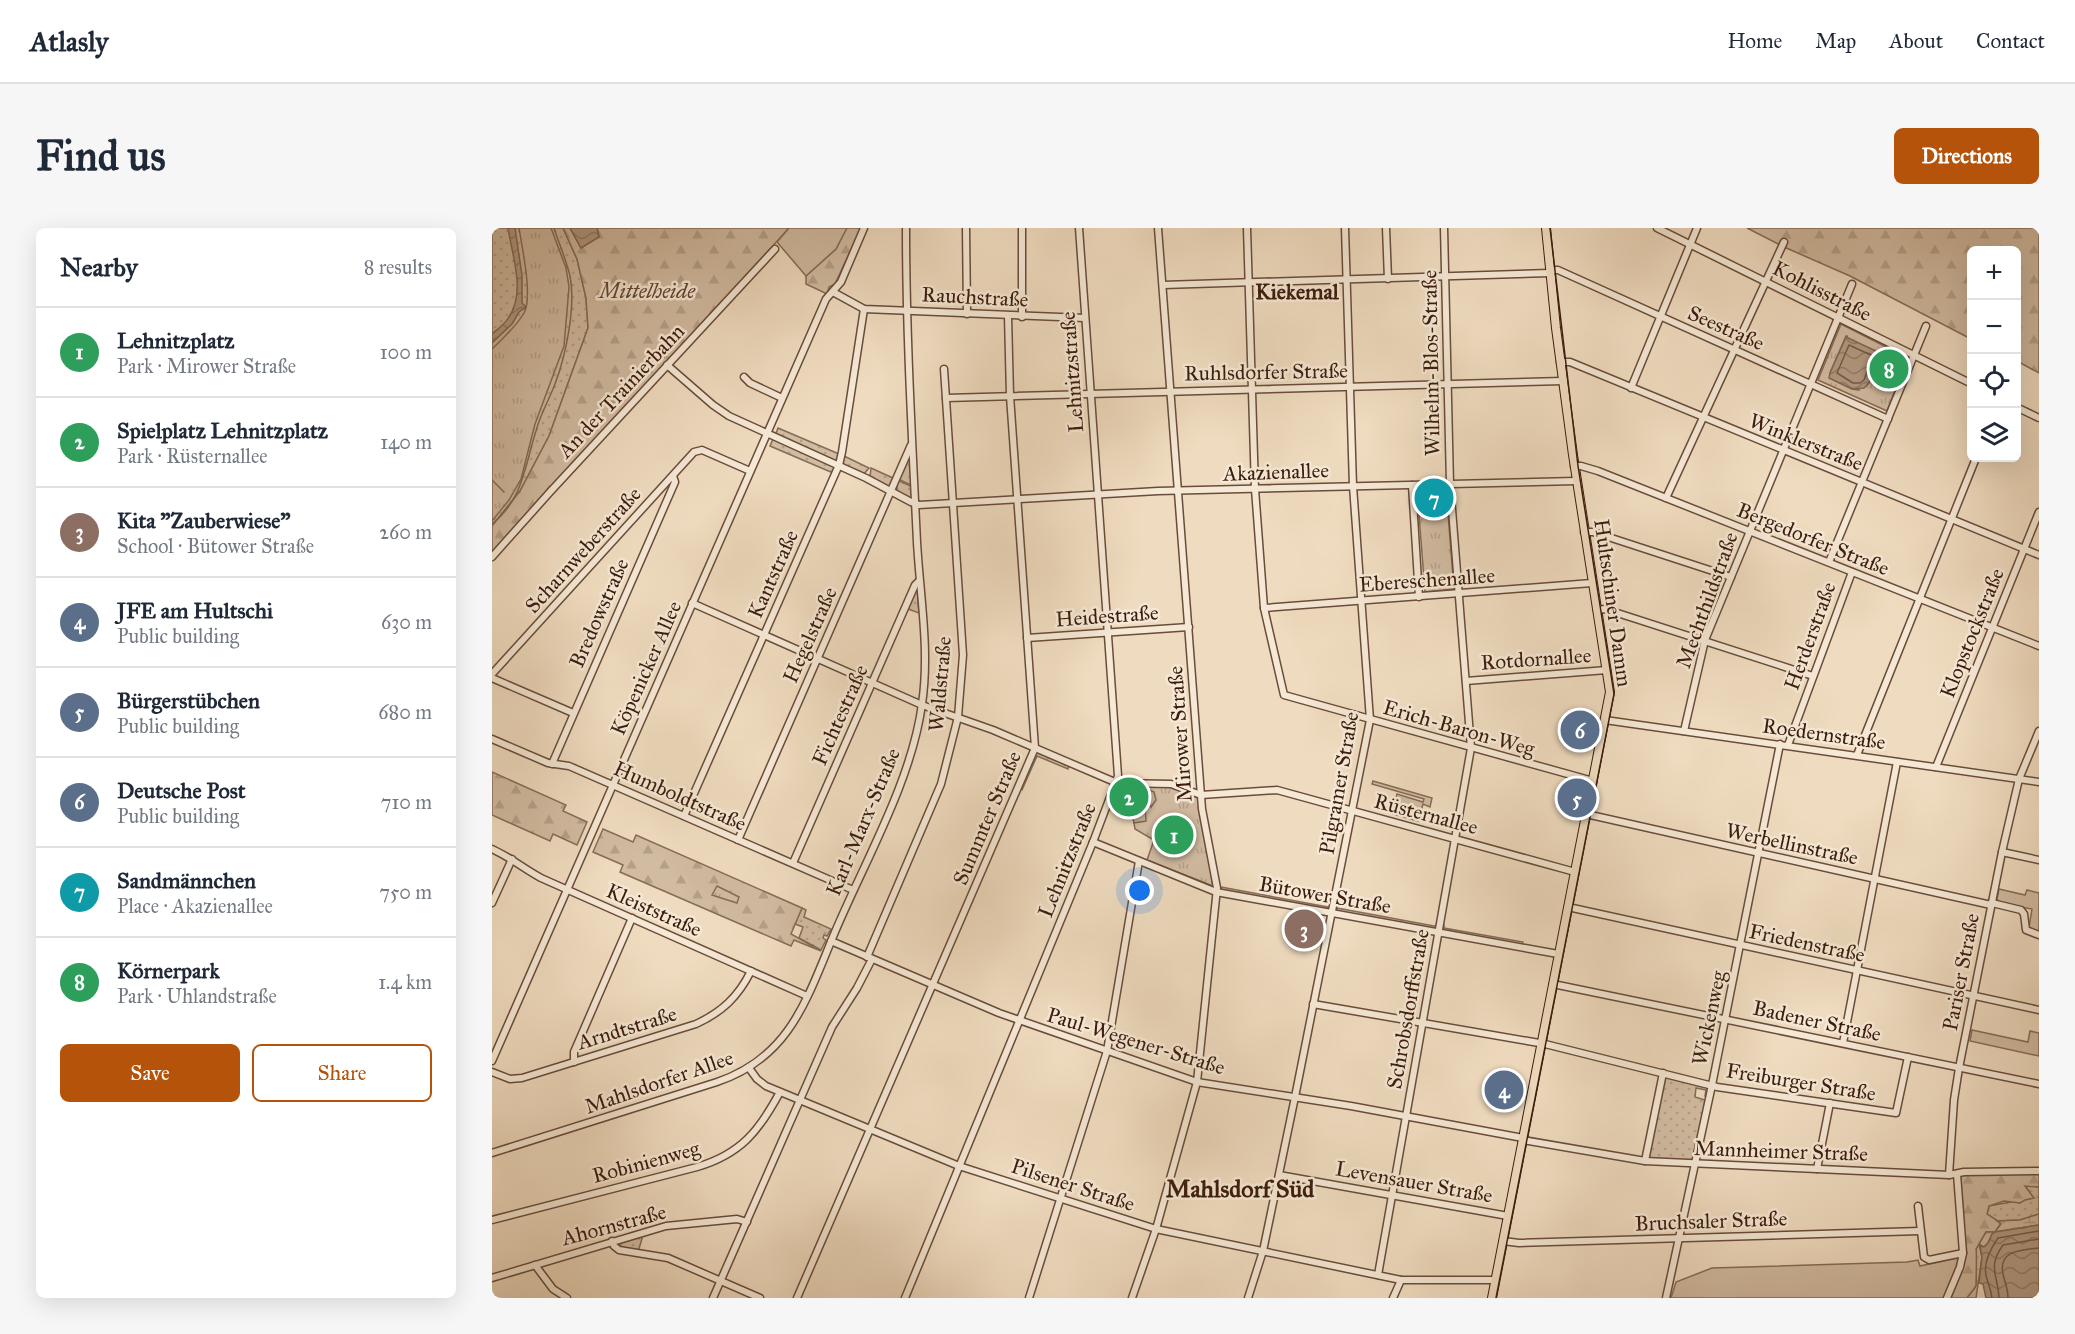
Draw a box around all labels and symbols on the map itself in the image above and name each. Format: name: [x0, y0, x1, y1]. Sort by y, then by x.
street label: Kohlisstraße: [1768, 255, 1876, 327]
street label: Wilhelm-Blos-Straße: [1416, 269, 1446, 456]
park label: Mittelheide: [597, 278, 696, 304]
district label: Kiekemal: [1255, 278, 1340, 305]
street label: Rauchstraße: [921, 281, 1029, 313]
street label: Seestraße: [1684, 300, 1769, 356]
street label: Lehnitzstraße: [1055, 310, 1089, 434]
street label: An der Trainierbahn: [552, 319, 690, 464]
pin: 8: [1870, 346, 1908, 392]
street label: Ruhlsdorfer Straße: [1184, 358, 1348, 386]
street label: Winklerstraße: [1745, 407, 1867, 477]
street label: Akazienallee: [1222, 457, 1330, 487]
pin: 7: [1414, 476, 1454, 520]
street label: Scharnweberstraße: [519, 481, 647, 619]
street label: Bergedorfer Straße: [1733, 497, 1893, 581]
street label: Hultschiner Damm: [1588, 517, 1638, 689]
street label: Kantstraße: [742, 526, 804, 622]
street label: Mechthildstraße: [1670, 528, 1744, 672]
street label: Bredowstraße: [563, 554, 635, 672]
street label: Ebereschenallee: [1358, 562, 1496, 598]
street label: Klopstockstraße: [1934, 564, 2010, 702]
street label: Herderstraße: [1778, 578, 1842, 694]
street label: Hegelstraße: [777, 583, 843, 687]
street label: Köpenicker Allee: [605, 597, 687, 739]
street label: Heidestraße: [1055, 599, 1160, 633]
street label: Waldstraße: [923, 635, 957, 733]
street label: Rotdornallee: [1480, 642, 1592, 676]
street label: Fichtestraße: [806, 660, 874, 769]
street label: Mirower Straße: [1162, 665, 1198, 803]
street label: Erich-Baron-Weg: [1380, 694, 1538, 762]
pin: 6: [1560, 708, 1600, 752]
street label: Pilgramer Straße: [1314, 709, 1364, 856]
street label: Roedernstraße: [1761, 712, 1887, 756]
street label: Karl-Marx-Straße: [820, 744, 906, 900]
street label: Summter Straße: [947, 747, 1027, 889]
street label: Humboldtstraße: [610, 755, 751, 837]
pin: 2: [1110, 774, 1148, 820]
pin: 5: [1558, 776, 1596, 820]
street label: Rüsternallee: [1371, 788, 1481, 840]
street label: Lehnitzstraße: [1032, 799, 1102, 921]
pin: 1: [1154, 812, 1194, 858]
street label: Werbellinstraße: [1723, 817, 1861, 871]
street label: Bütower Straße: [1257, 871, 1393, 919]
your location: [1125, 876, 1154, 905]
street label: Kleiststraße: [602, 877, 706, 943]
pin: 3: [1284, 906, 1324, 952]
street label: Pariser Straße: [1937, 911, 1985, 1033]
street label: Friedenstraße: [1747, 918, 1867, 968]
street label: Schrobsdorffstraße: [1381, 927, 1435, 1091]
street label: Wickenweg: [1686, 968, 1732, 1068]
street label: Badener Straße: [1751, 995, 1884, 1047]
street label: Arndtstraße: [573, 1000, 680, 1056]
street label: Paul-Wegener-Straße: [1044, 1002, 1228, 1081]
street label: Mahlsdorfer Allee: [581, 1044, 737, 1120]
street label: Freiburger Straße: [1724, 1057, 1878, 1107]
pin: 4: [1484, 1068, 1524, 1112]
street label: Robinienweg: [589, 1135, 703, 1189]
street label: Mannheimer Straße: [1694, 1135, 1869, 1167]
street label: Pilsener Straße: [1008, 1153, 1138, 1217]
street label: Levensauer Straße: [1334, 1155, 1495, 1209]
district label: Mahlsdorf Süd: [1166, 1174, 1315, 1204]
street label: Ahornstraße: [558, 1199, 669, 1252]
street label: Bruchsaler Straße: [1634, 1205, 1788, 1237]

